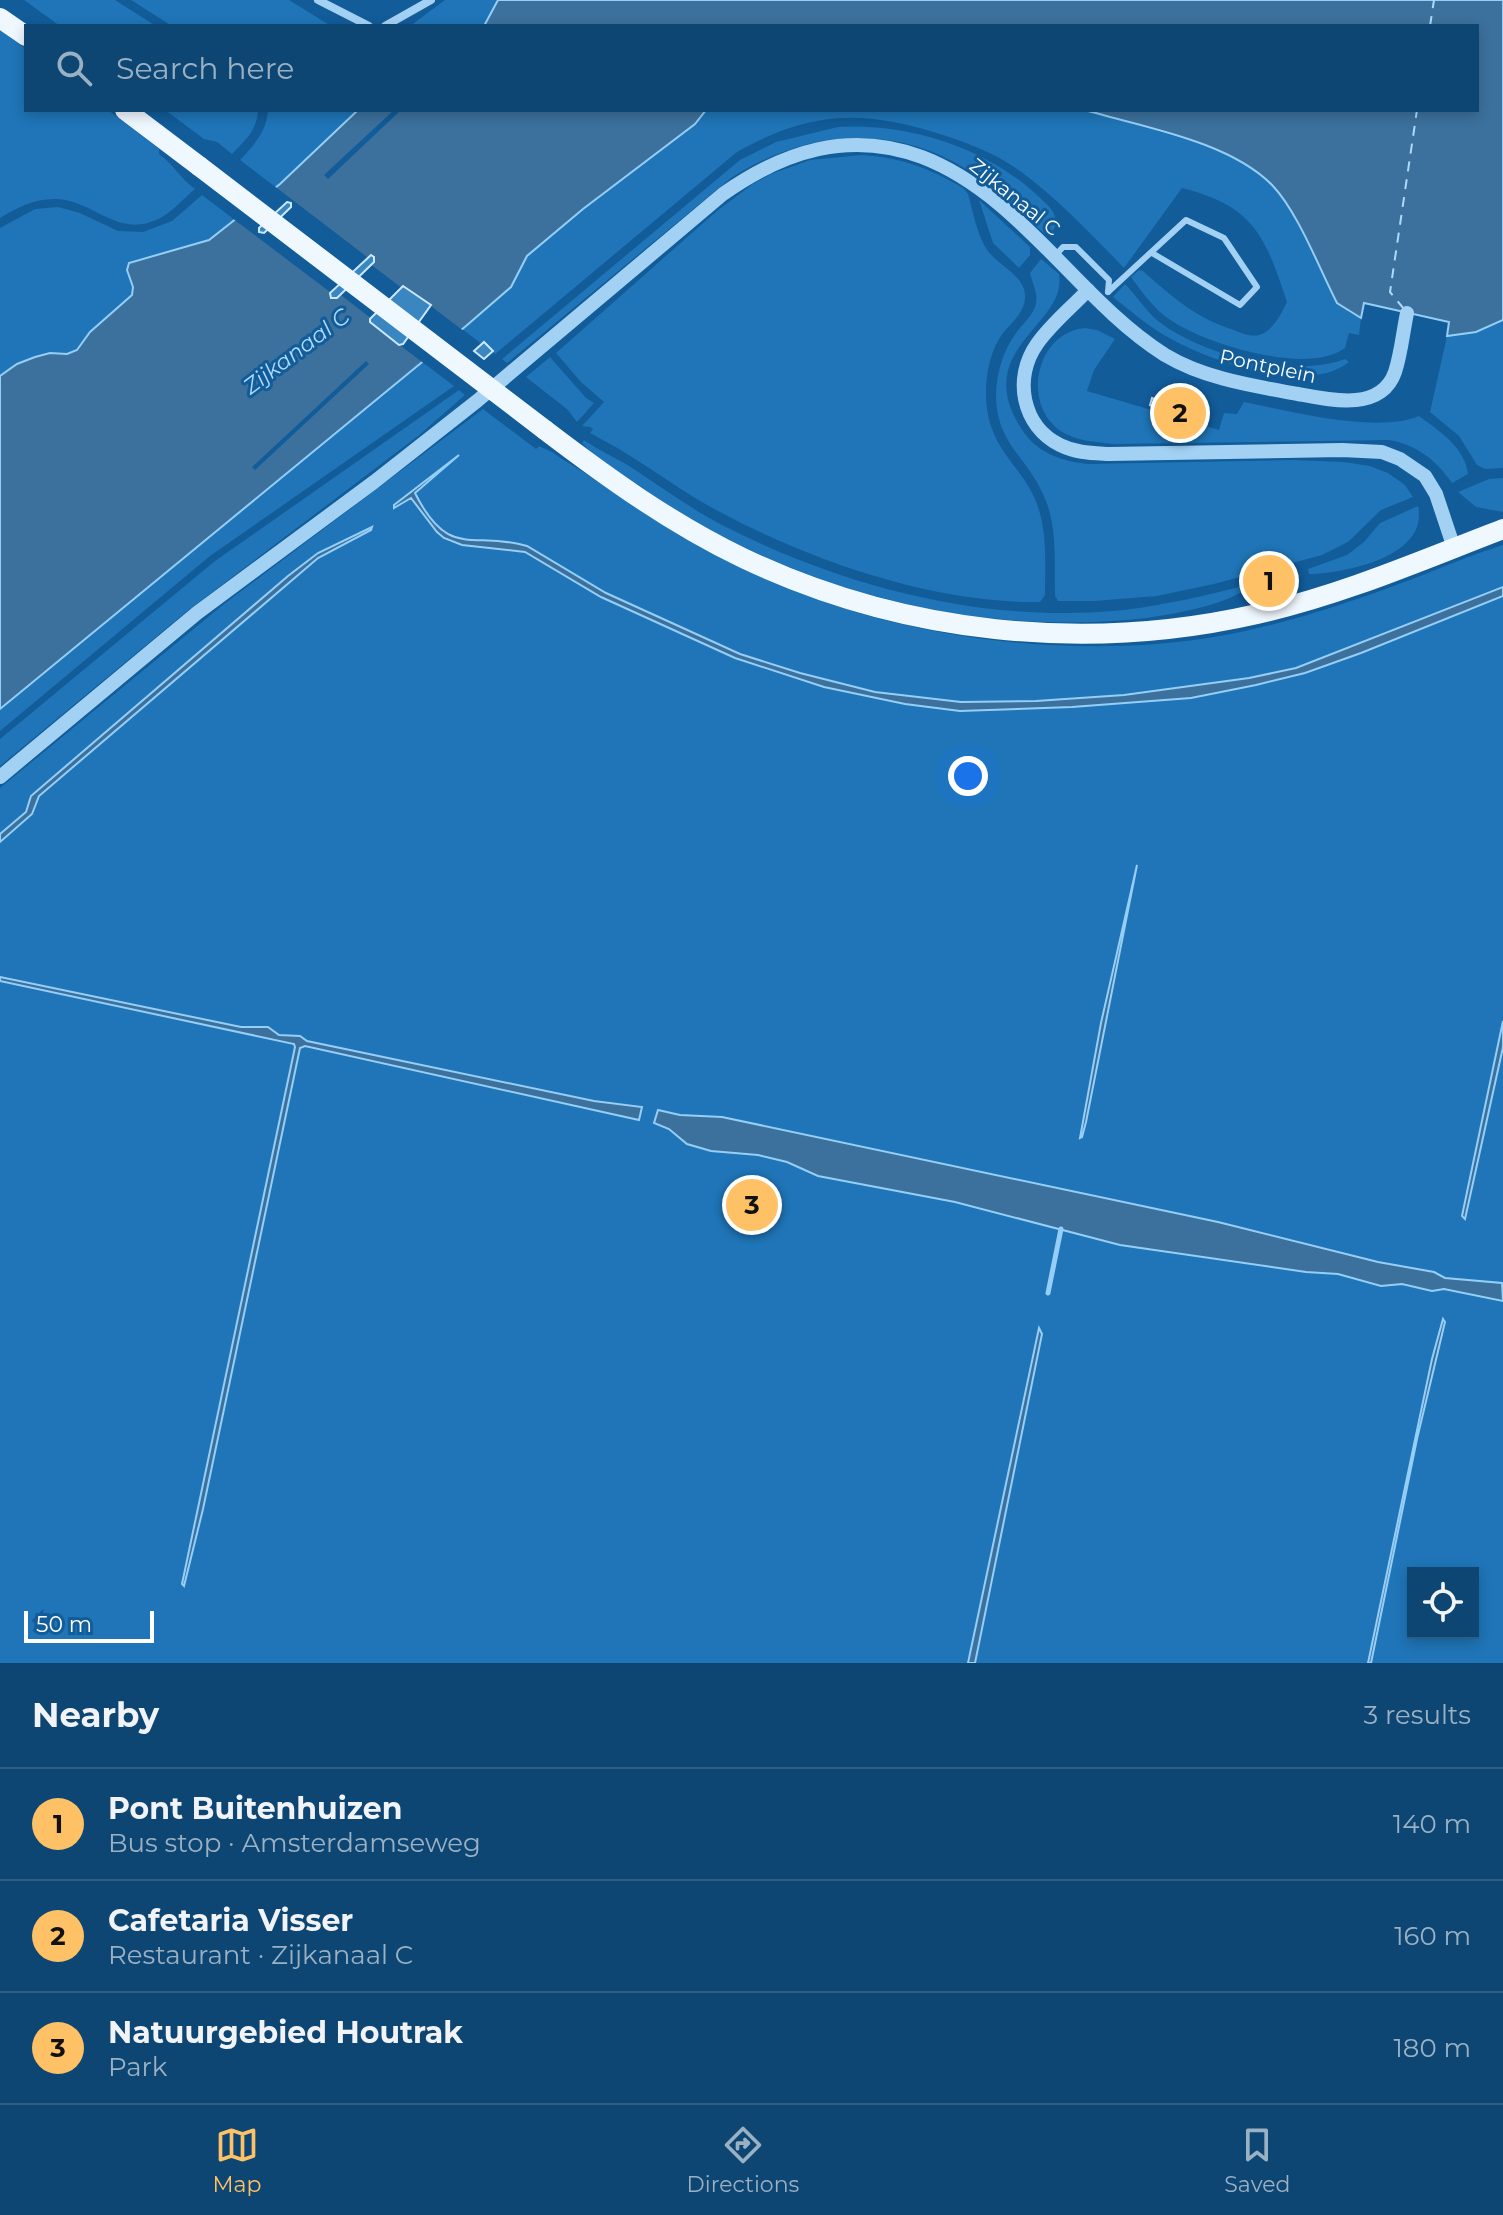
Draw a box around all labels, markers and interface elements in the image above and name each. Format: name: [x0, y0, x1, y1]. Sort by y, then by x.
search box: [24, 24, 1479, 112]
icon: search: [52, 46, 96, 90]
text: Search here: [116, 50, 294, 87]
street label: Zijkanaal C: [965, 153, 1065, 241]
water label: Zijkanaal C: [237, 302, 356, 401]
street label: Pontplein: [1217, 344, 1319, 388]
pin: 2: [1154, 383, 1206, 443]
pin: 1: [1243, 551, 1295, 611]
your location: [948, 756, 988, 796]
pin: 3: [726, 1175, 778, 1235]
map controls: [1407, 1567, 1479, 1639]
button: locate: [1407, 1567, 1479, 1639]
scale bar: [24, 1607, 154, 1643]
text: 50 m: [36, 1611, 92, 1638]
text: Nearby: [32, 1694, 159, 1736]
text: 3 results: [1364, 1699, 1471, 1731]
text: Pont Buitenhuizen: [108, 1790, 402, 1827]
text: 1: [53, 1808, 63, 1840]
text: 140 m: [1393, 1808, 1471, 1840]
text: Bus stop · Amsterdamseweg: [108, 1827, 481, 1859]
text: Cafetaria Visser: [108, 1902, 353, 1939]
text: 2: [50, 1920, 66, 1952]
text: 160 m: [1394, 1920, 1471, 1952]
text: Restaurant · Zijkanaal C: [108, 1939, 413, 1971]
text: Natuurgebied Houtrak: [108, 2014, 463, 2051]
text: 3: [50, 2032, 66, 2064]
text: 180 m: [1393, 2032, 1471, 2064]
text: Park: [108, 2051, 167, 2083]
tab: Map: [213, 2123, 261, 2198]
tab: Directions: [687, 2123, 799, 2198]
tab: Saved: [1224, 2123, 1290, 2198]

